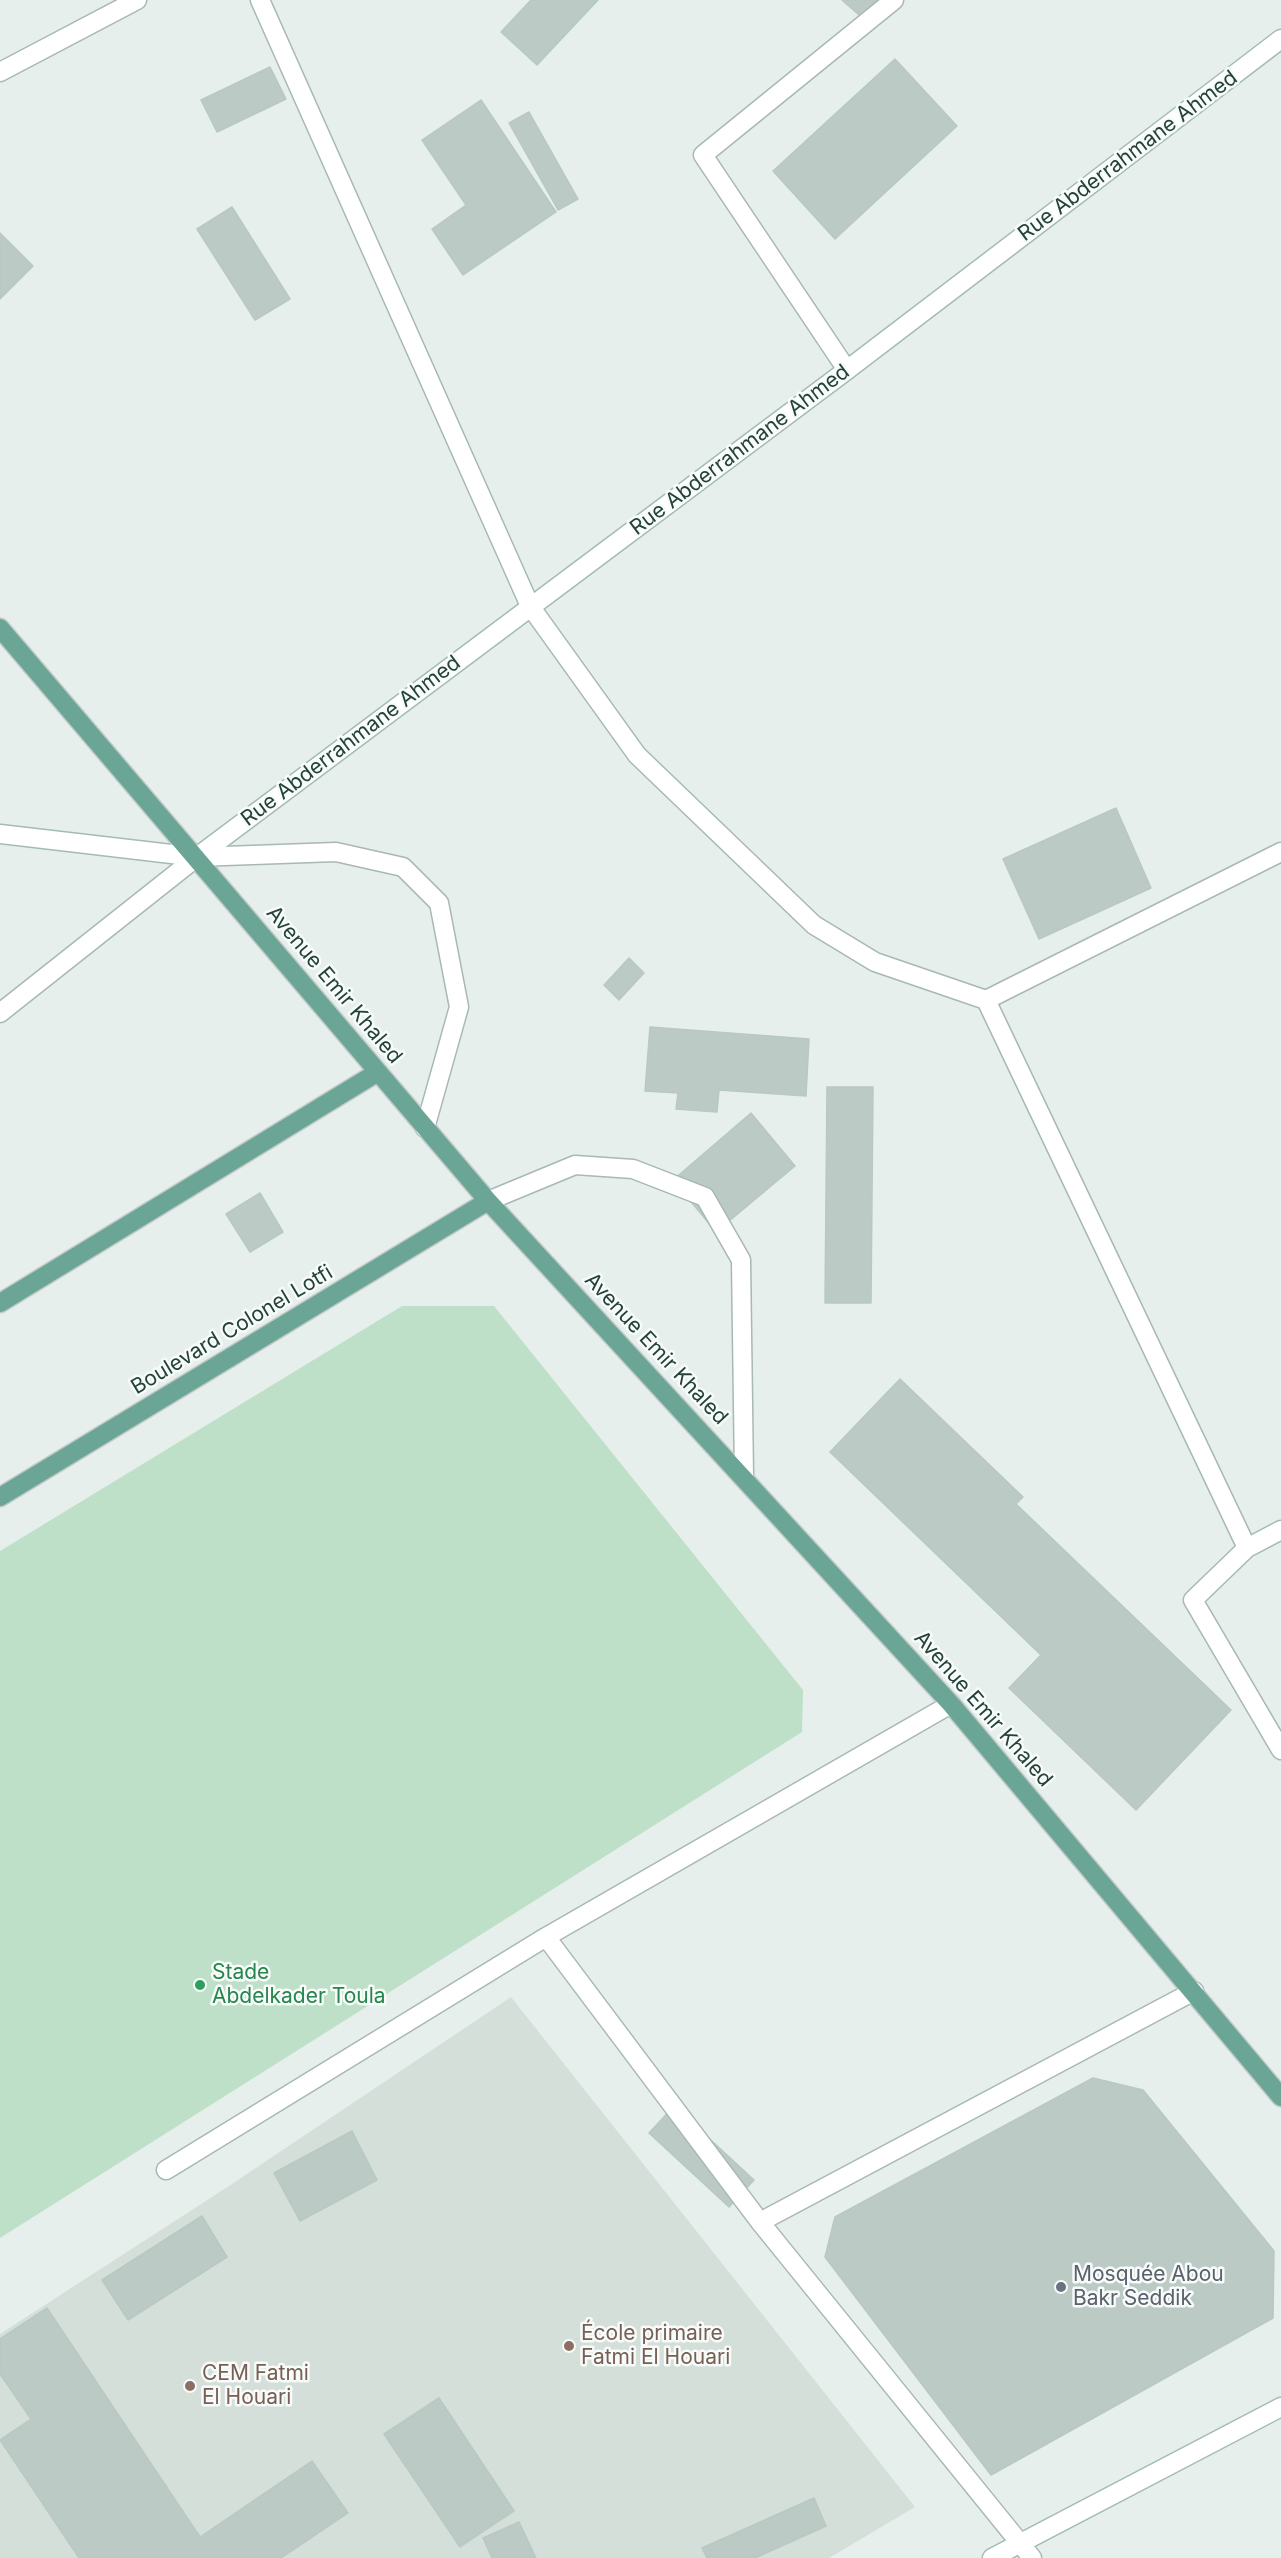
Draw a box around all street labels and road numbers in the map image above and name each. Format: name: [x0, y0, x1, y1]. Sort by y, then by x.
street label: Rue Abderrahmane Ahmed: [1013, 65, 1243, 247]
street label: Rue Abderrahmane Ahmed: [625, 359, 855, 541]
street label: Rue Abderrahmane Ahmed: [236, 650, 466, 832]
street label: Avenue Emir Khaled: [261, 901, 407, 1069]
street label: Boulevard Colonel Lotfi: [127, 1260, 337, 1400]
street label: Avenue Emir Khaled: [579, 1268, 733, 1430]
street label: Avenue Emir Khaled: [909, 1626, 1057, 1792]

